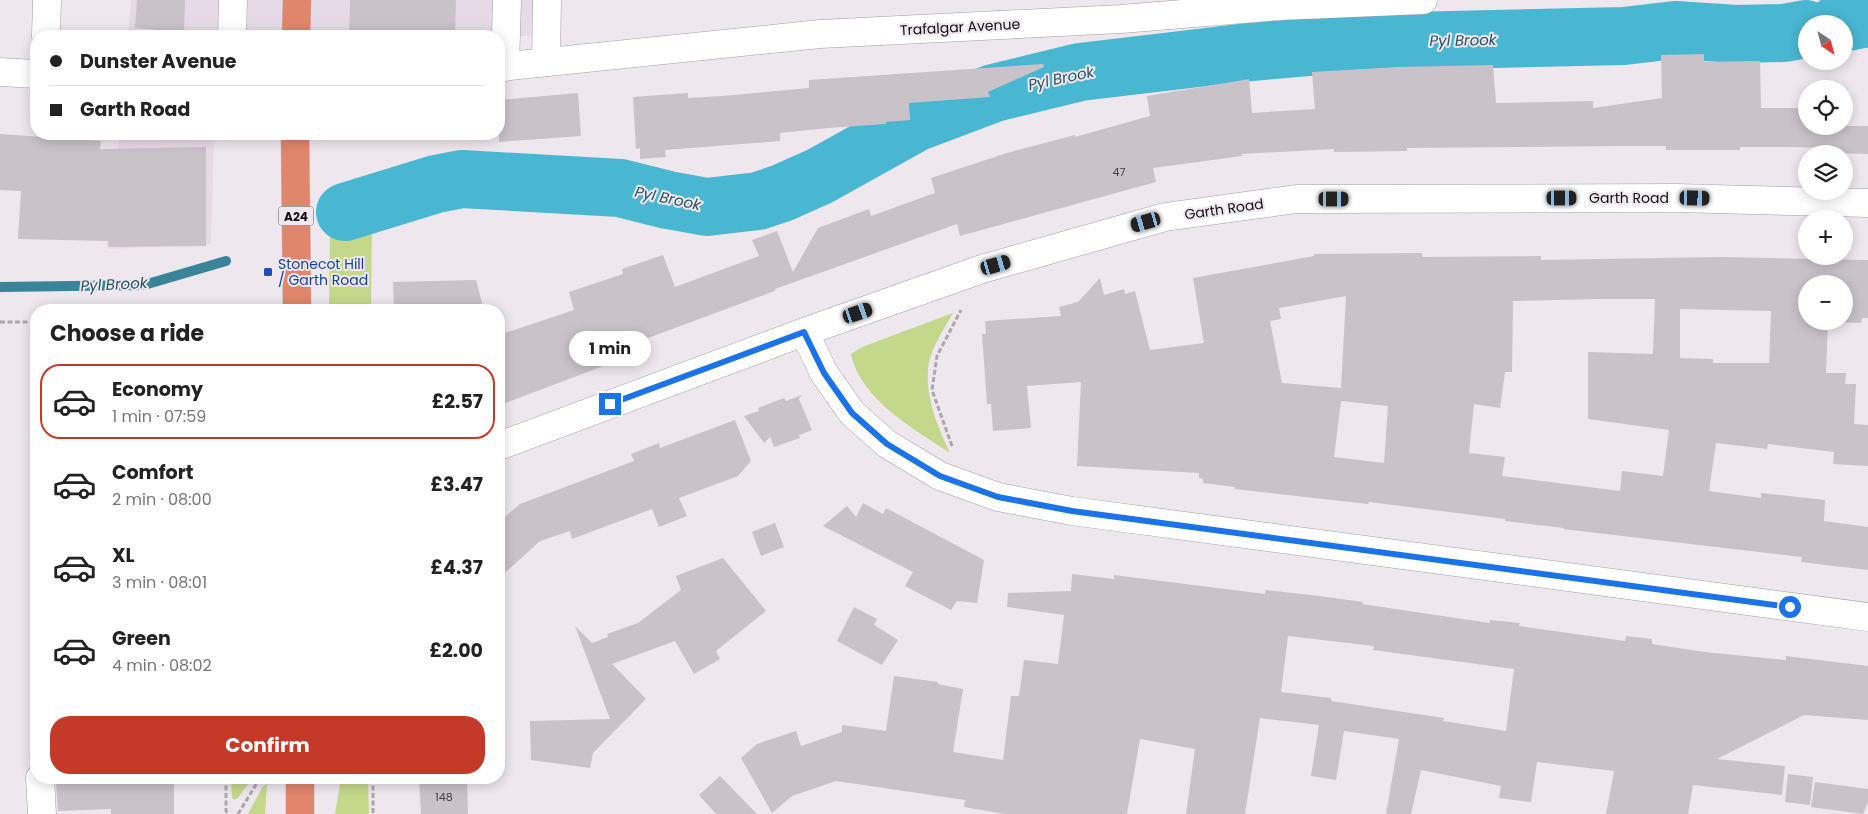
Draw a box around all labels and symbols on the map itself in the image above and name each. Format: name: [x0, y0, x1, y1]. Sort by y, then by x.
street label: Trafalgar Avenue: [899, 14, 1021, 40]
north arrow: [1798, 15, 1852, 70]
water label: Pyl Brook: [1429, 29, 1498, 51]
water label: Pyl Brook: [1026, 60, 1097, 95]
house number: 47: [1113, 164, 1125, 180]
water label: Pyl Brook: [633, 181, 704, 216]
street label: Garth Road: [1589, 188, 1669, 208]
car: [1679, 190, 1710, 206]
car: [1547, 191, 1577, 206]
car: [1319, 192, 1349, 207]
street label: Garth Road: [1183, 194, 1265, 224]
road number: A24: [278, 207, 314, 226]
car: [1129, 211, 1162, 233]
place label: Stonecot Hill / Garth Road: [278, 254, 368, 290]
car: [979, 254, 1012, 276]
marker: Stonecot Hill / Garth Road: [262, 266, 274, 278]
water label: Pyl Brook: [80, 272, 149, 296]
car: [841, 301, 874, 325]
callout: 1 min: [569, 332, 651, 366]
route end: [599, 393, 621, 415]
route start: [1779, 596, 1801, 618]
house number: 148: [435, 789, 453, 805]

